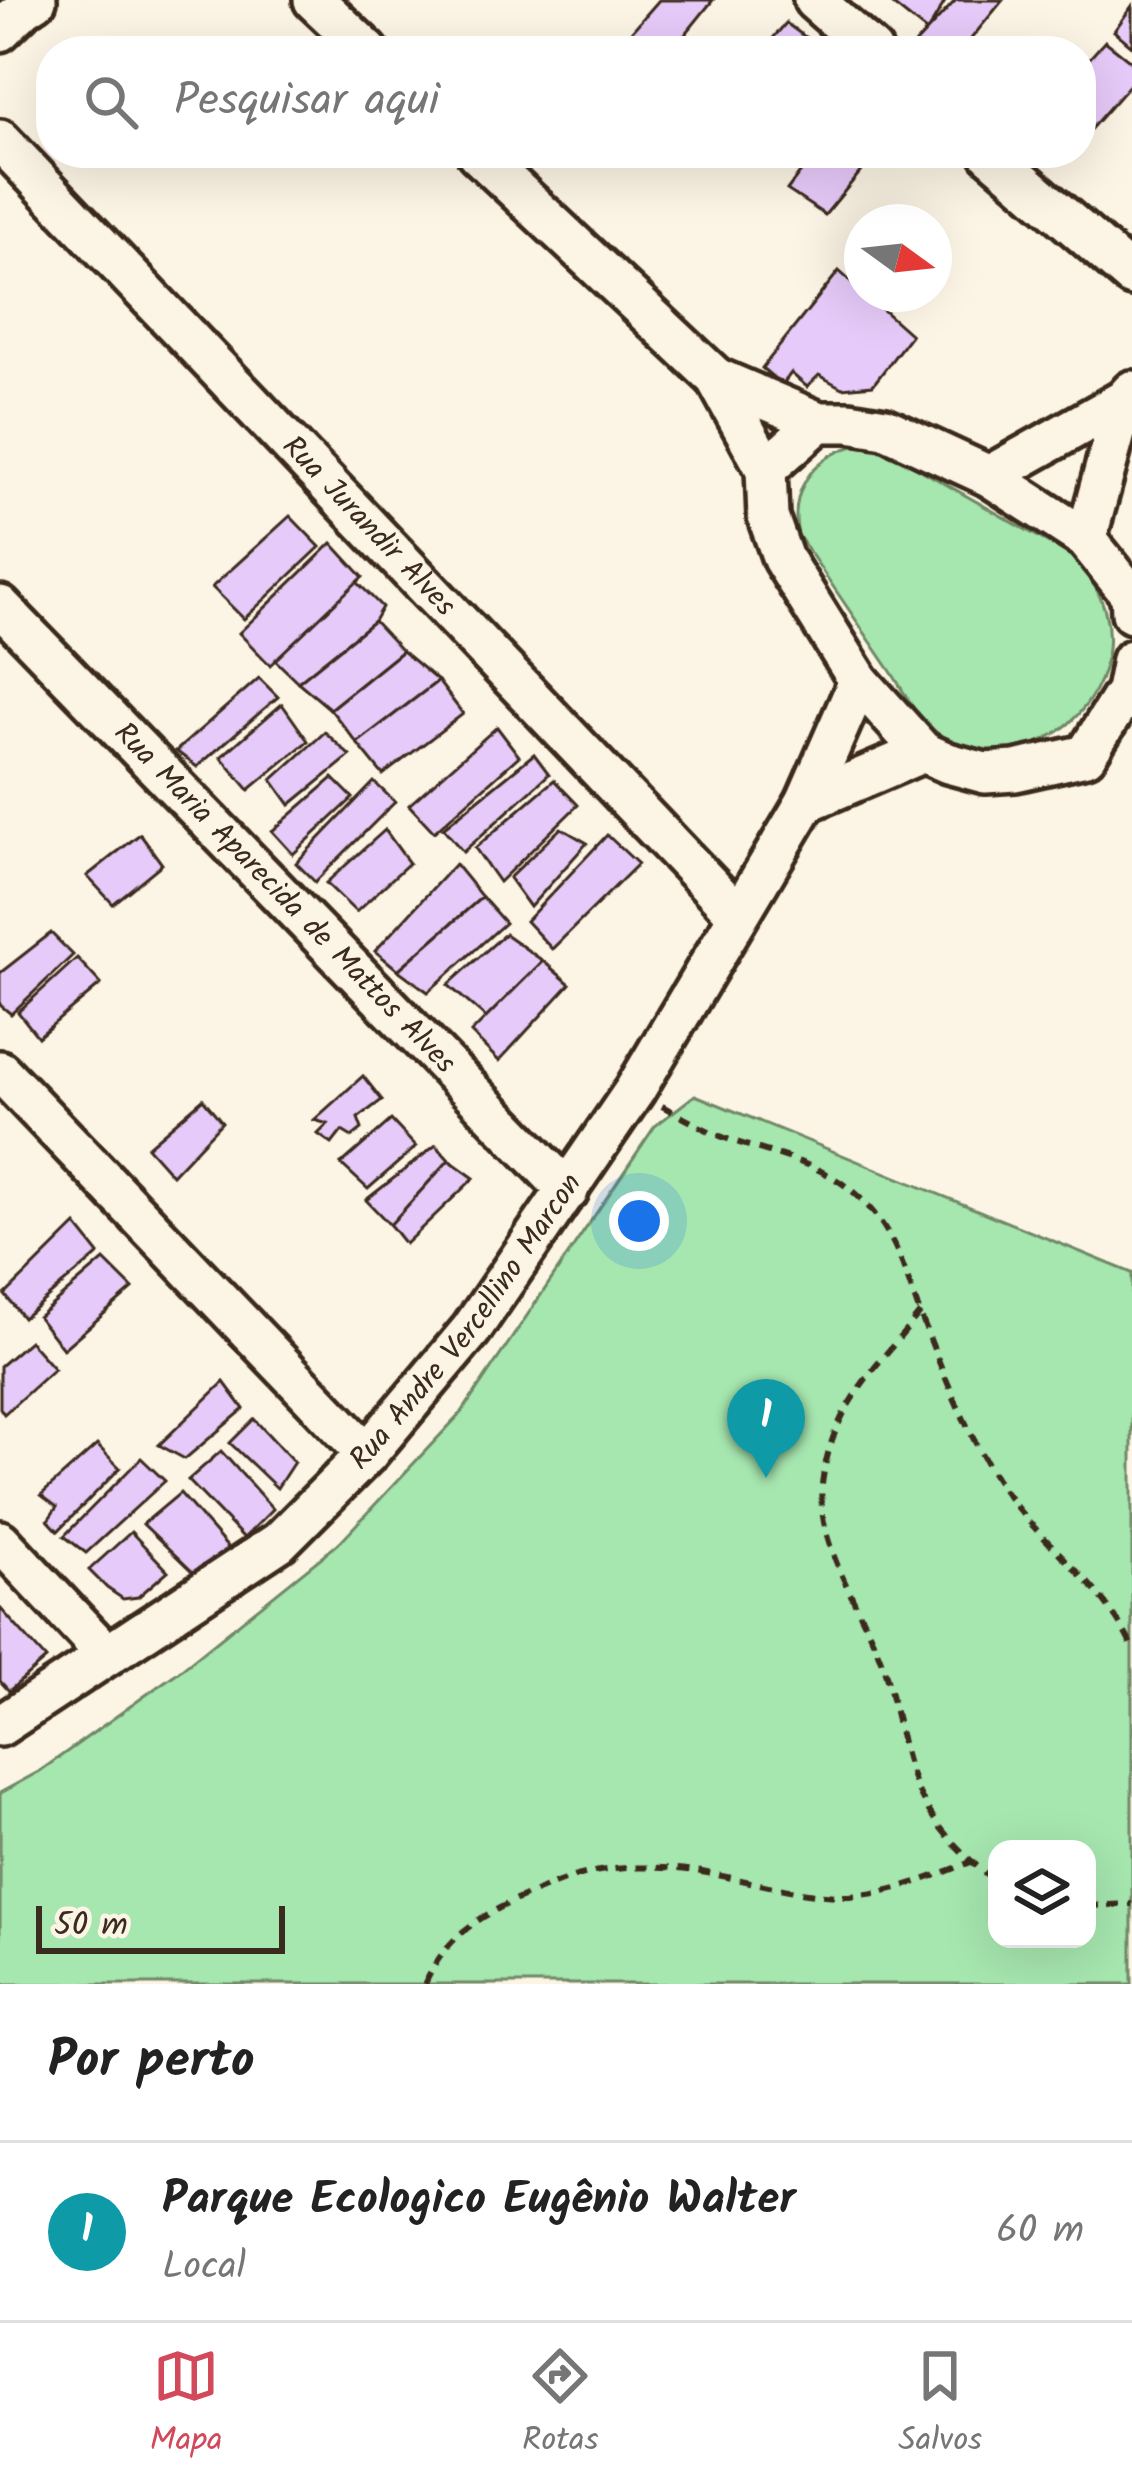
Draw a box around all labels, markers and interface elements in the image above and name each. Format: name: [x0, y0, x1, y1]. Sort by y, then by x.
search box: [36, 36, 1096, 168]
text: Pesquisar aqui: [174, 66, 440, 138]
icon: search: [78, 69, 144, 135]
north arrow: [844, 204, 952, 312]
street label: Rua Jurandir Alves: [270, 425, 467, 629]
street label: Rua Maria Aparecida de Mattos Alves: [101, 712, 467, 1086]
street label: Rua Andre Vercellino Marcon: [339, 1164, 595, 1482]
your location: [609, 1191, 669, 1251]
pin: 1: [727, 1379, 805, 1478]
map controls: [988, 1840, 1096, 1948]
button: layers: [988, 1840, 1096, 1948]
scale bar: [36, 1900, 285, 1953]
text: 50 m: [54, 1900, 128, 1953]
text: Por perto: [48, 2022, 254, 2103]
text: Parque Ecologico Eugênio Walter: [162, 2165, 795, 2237]
text: 1: [81, 2201, 93, 2263]
text: 60 m: [996, 2201, 1084, 2263]
text: Local: [162, 2237, 246, 2299]
tab: Mapa: [150, 2343, 223, 2468]
tab: Rotas: [522, 2343, 599, 2468]
tab: Salvos: [898, 2343, 982, 2468]

